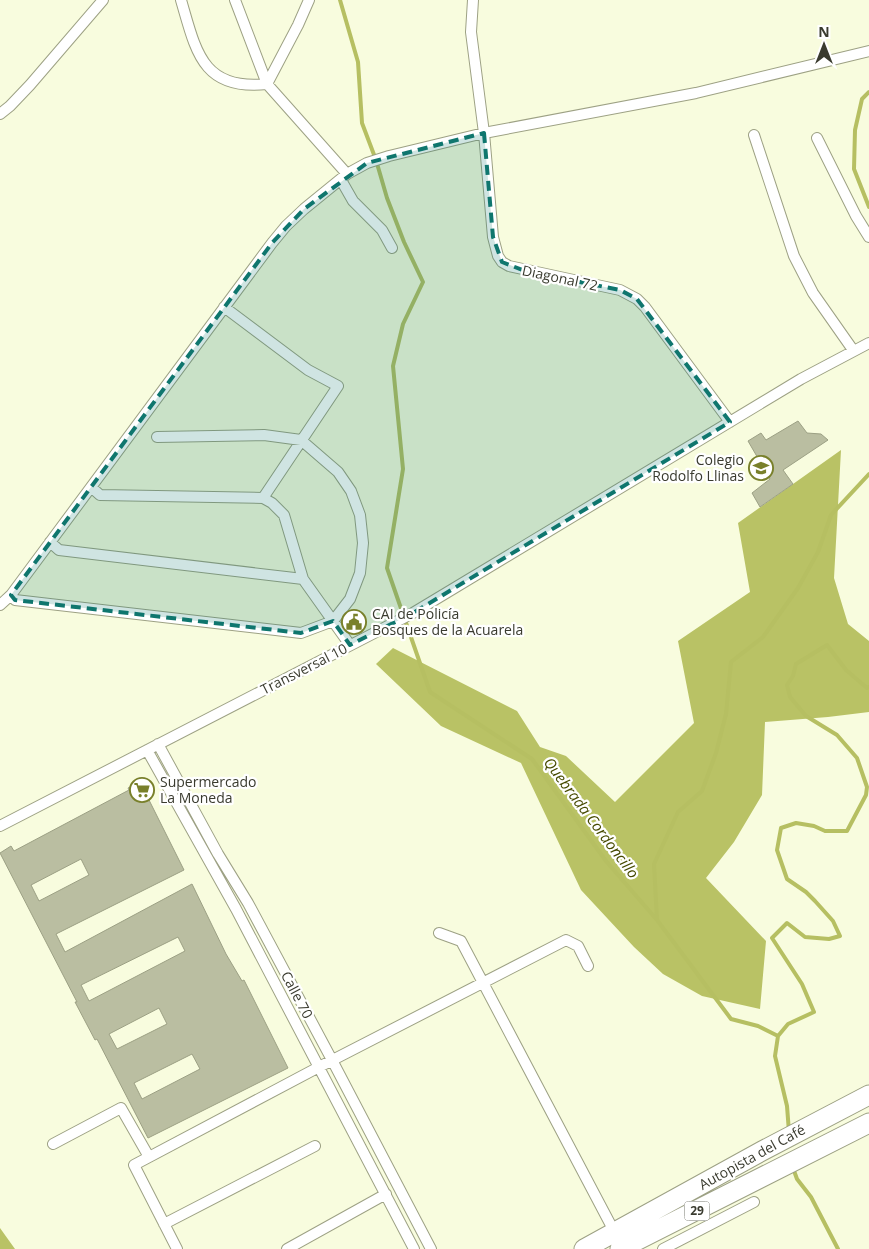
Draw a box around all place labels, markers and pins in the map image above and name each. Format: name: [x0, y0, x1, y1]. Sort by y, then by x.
place label: Colegio Rodolfo Llinas: [652, 450, 744, 485]
school or university icon: Colegio Rodolfo Llinas: [748, 455, 774, 481]
place label: CAI de Policía Bosques de la Acuarela: [372, 604, 523, 639]
public building icon: CAI de Policía Bosques de la Acuarela: [341, 609, 367, 635]
place label: Supermercado La Moneda: [160, 772, 256, 807]
supermarket icon: Supermercado La Moneda: [129, 777, 155, 803]

